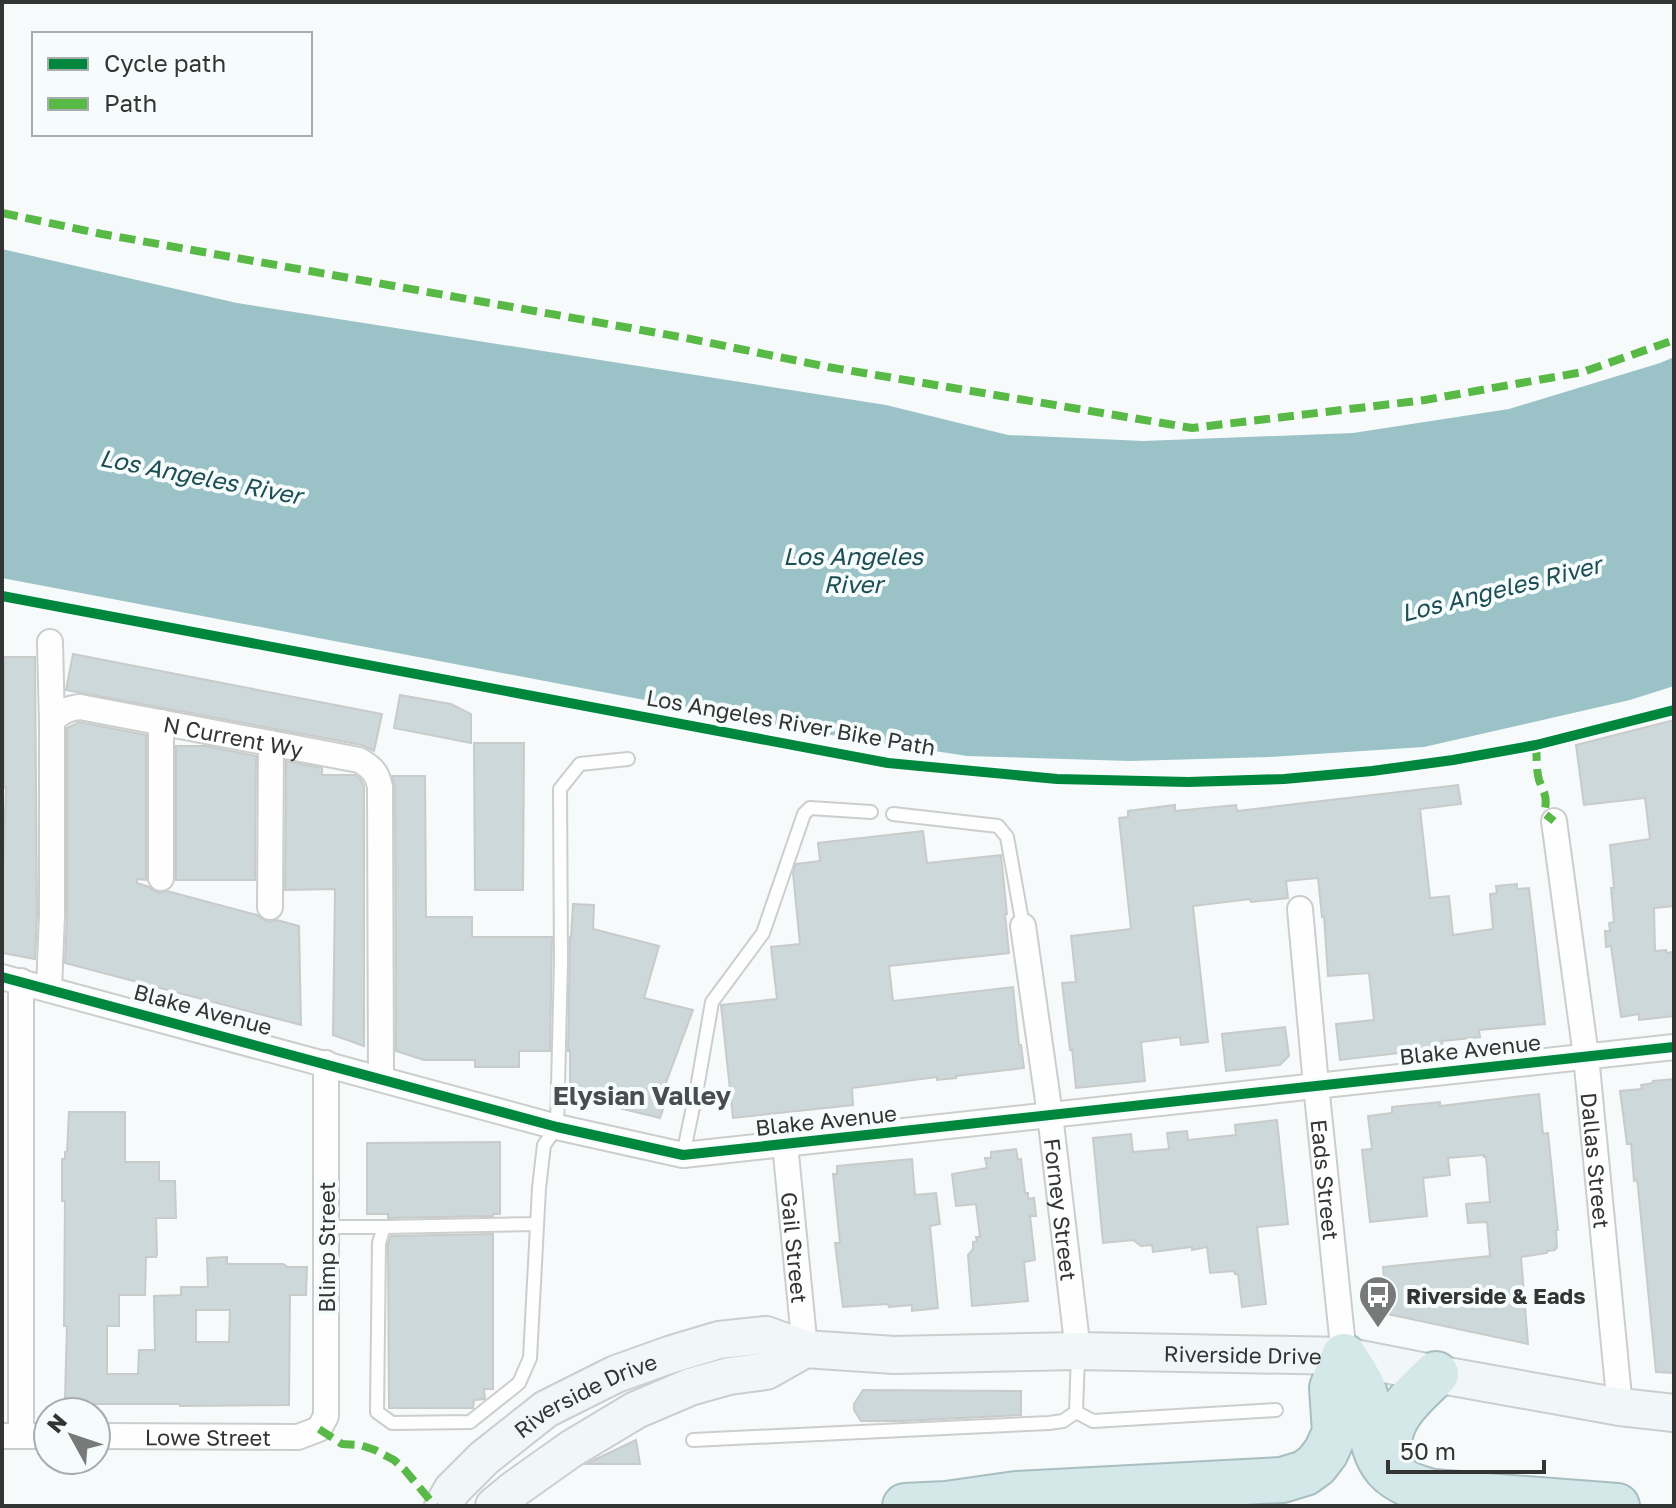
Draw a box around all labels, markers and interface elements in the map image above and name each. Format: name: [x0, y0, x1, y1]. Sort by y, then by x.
legend: [32, 32, 312, 136]
text: Cycle path: [104, 48, 226, 77]
text: Path: [104, 88, 157, 117]
water label: Los Angeles River: [97, 442, 308, 511]
water label: Los Angeles River: [783, 541, 924, 598]
water label: Los Angeles River: [1398, 548, 1608, 628]
street label: Los Angeles River Bike Path: [644, 683, 938, 761]
street label: N Current Wy: [161, 710, 305, 763]
street label: Blake Avenue: [131, 978, 275, 1040]
street label: Blake Avenue: [1398, 1028, 1542, 1070]
district label: Elysian Valley: [553, 1080, 732, 1111]
street label: Dallas Street: [1576, 1091, 1616, 1230]
street label: Blake Avenue: [754, 1099, 898, 1141]
street label: Eads Street: [1306, 1118, 1345, 1242]
street label: Forney Street: [1039, 1137, 1083, 1282]
street label: Blimp Street: [313, 1181, 340, 1313]
street label: Gail Street: [776, 1191, 814, 1304]
bus stop icon: Riverside & Eads: [1357, 1274, 1399, 1329]
place label: Riverside & Eads: [1406, 1282, 1585, 1309]
street label: Riverside Drive: [1163, 1339, 1322, 1369]
street label: Riverside Drive: [508, 1347, 660, 1443]
north arrow: [32, 1396, 112, 1476]
text: N: [41, 1408, 72, 1438]
street label: Lowe Street: [145, 1423, 271, 1450]
scale bar: [1388, 1424, 1544, 1474]
text: 50 m: [1400, 1436, 1456, 1465]

